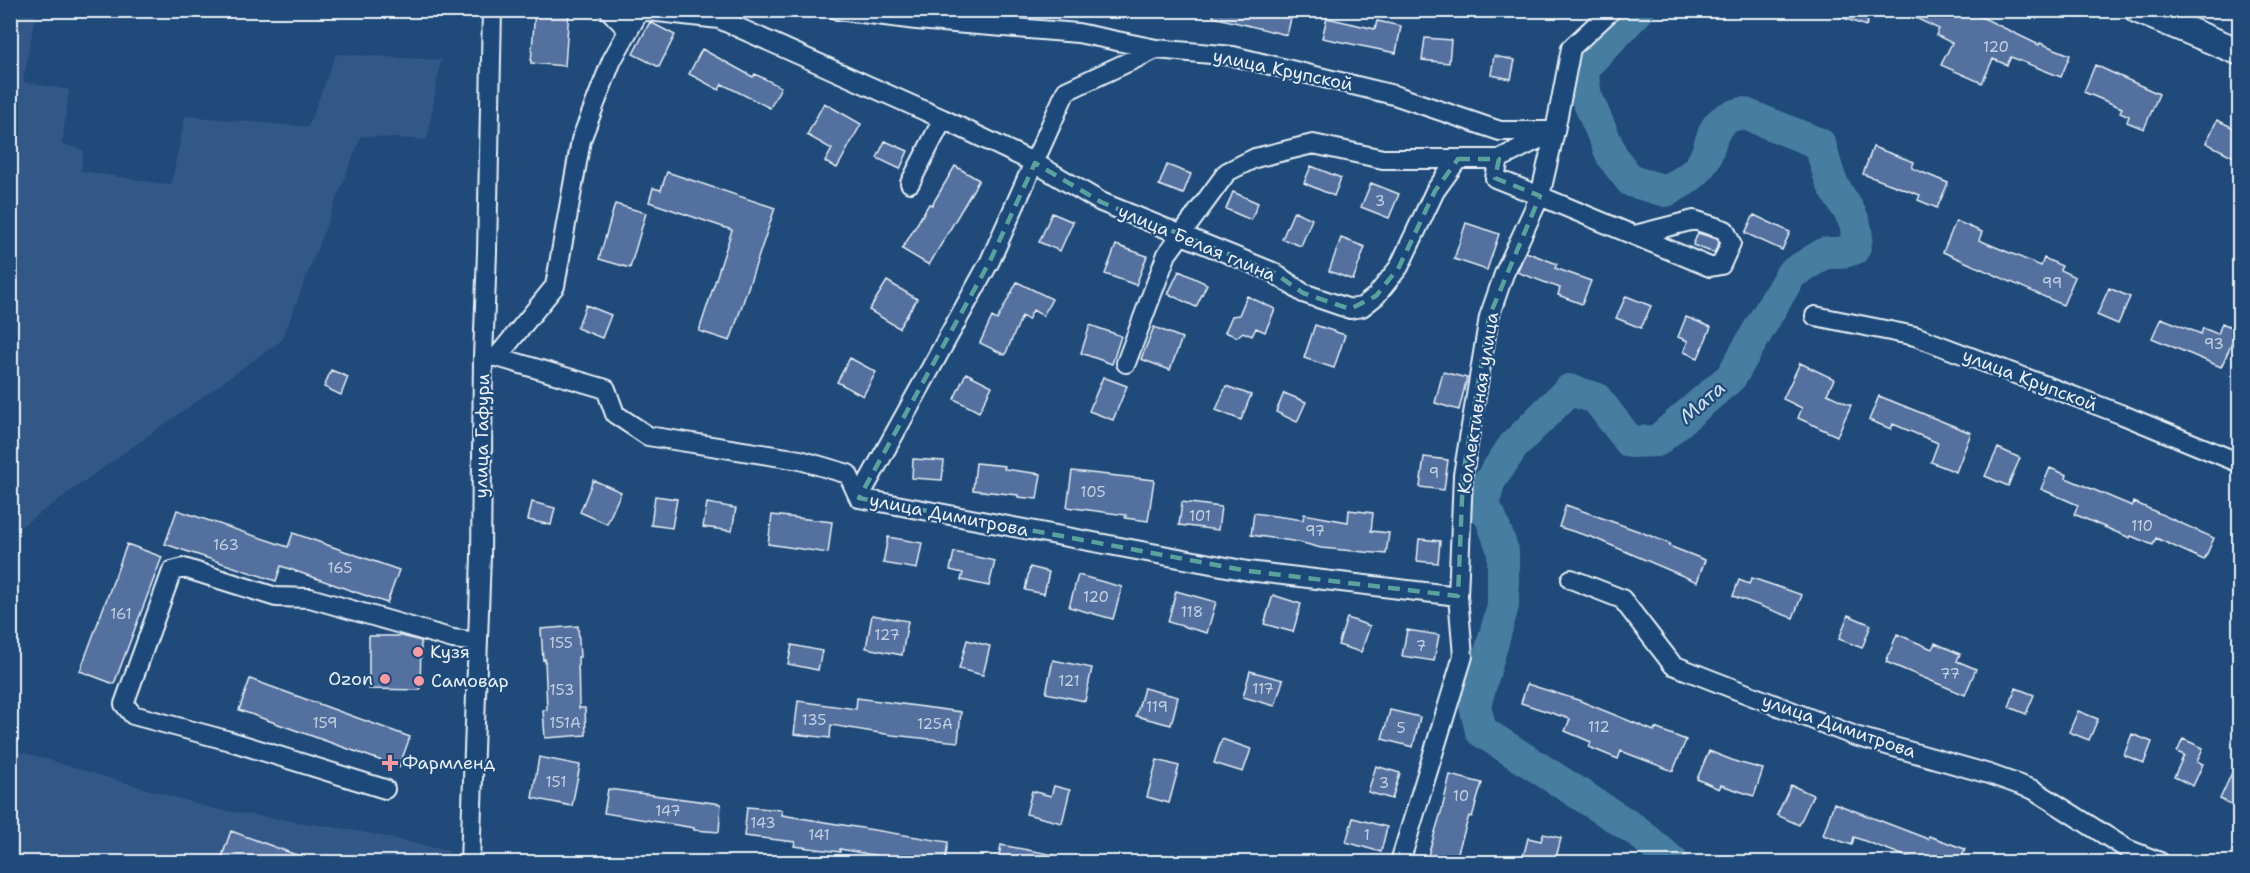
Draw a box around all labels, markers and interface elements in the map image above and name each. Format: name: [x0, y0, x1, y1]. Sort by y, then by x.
house number: 120: [1983, 37, 2009, 57]
street label: улица Крупской: [1211, 43, 1355, 97]
house number: 3: [1375, 191, 1385, 211]
street label: улица Белая глина: [1114, 199, 1280, 287]
house number: 99: [2042, 273, 2062, 293]
street label: Коллективная улица: [1452, 310, 1504, 496]
house number: 93: [2204, 334, 2224, 354]
street label: улица Крупской: [1959, 343, 2101, 417]
street label: улица Гафури: [469, 373, 495, 499]
water label: Мата: [1673, 375, 1731, 429]
house number: 9: [1429, 463, 1439, 483]
house number: 105: [1080, 482, 1106, 502]
street label: улица Димитрова: [867, 488, 1031, 542]
house number: 101: [1189, 506, 1211, 526]
house number: 110: [2131, 516, 2153, 536]
house number: 97: [1305, 521, 1325, 541]
house number: 163: [213, 535, 239, 555]
house number: 165: [328, 558, 352, 578]
house number: 120: [1083, 587, 1109, 607]
house number: 118: [1181, 602, 1203, 622]
house number: 161: [110, 604, 132, 624]
house number: 127: [874, 625, 900, 645]
house number: 155: [549, 633, 573, 653]
house number: 7: [1416, 636, 1426, 656]
place label: Кузя: [430, 640, 470, 664]
marker: Кузя: [411, 645, 425, 659]
house number: 77: [1940, 664, 1960, 684]
place label: Ozon: [328, 667, 373, 691]
place label: Самовар: [431, 669, 509, 693]
house number: 121: [1058, 671, 1080, 691]
marker: Ozon: [378, 672, 392, 686]
marker: Самовар: [412, 674, 426, 688]
house number: 117: [1252, 679, 1274, 699]
house number: 153: [549, 680, 575, 700]
street label: улица Димитрова: [1759, 688, 1919, 764]
house number: 119: [1146, 697, 1168, 717]
house number: 135: [802, 710, 826, 730]
house number: 159: [313, 713, 338, 733]
house number: 151А: [549, 713, 581, 733]
house number: 125А: [917, 714, 953, 734]
house number: 112: [1588, 717, 1610, 737]
house number: 5: [1396, 718, 1406, 738]
place label: Фармленд: [402, 751, 496, 775]
marker: Фармленд: [383, 756, 397, 770]
house number: 151: [546, 772, 566, 792]
house number: 3: [1379, 773, 1389, 793]
house number: 10: [1453, 786, 1469, 806]
house number: 147: [655, 801, 681, 821]
house number: 143: [750, 813, 776, 833]
house number: 141: [808, 825, 830, 845]
house number: 1: [1364, 825, 1370, 845]

